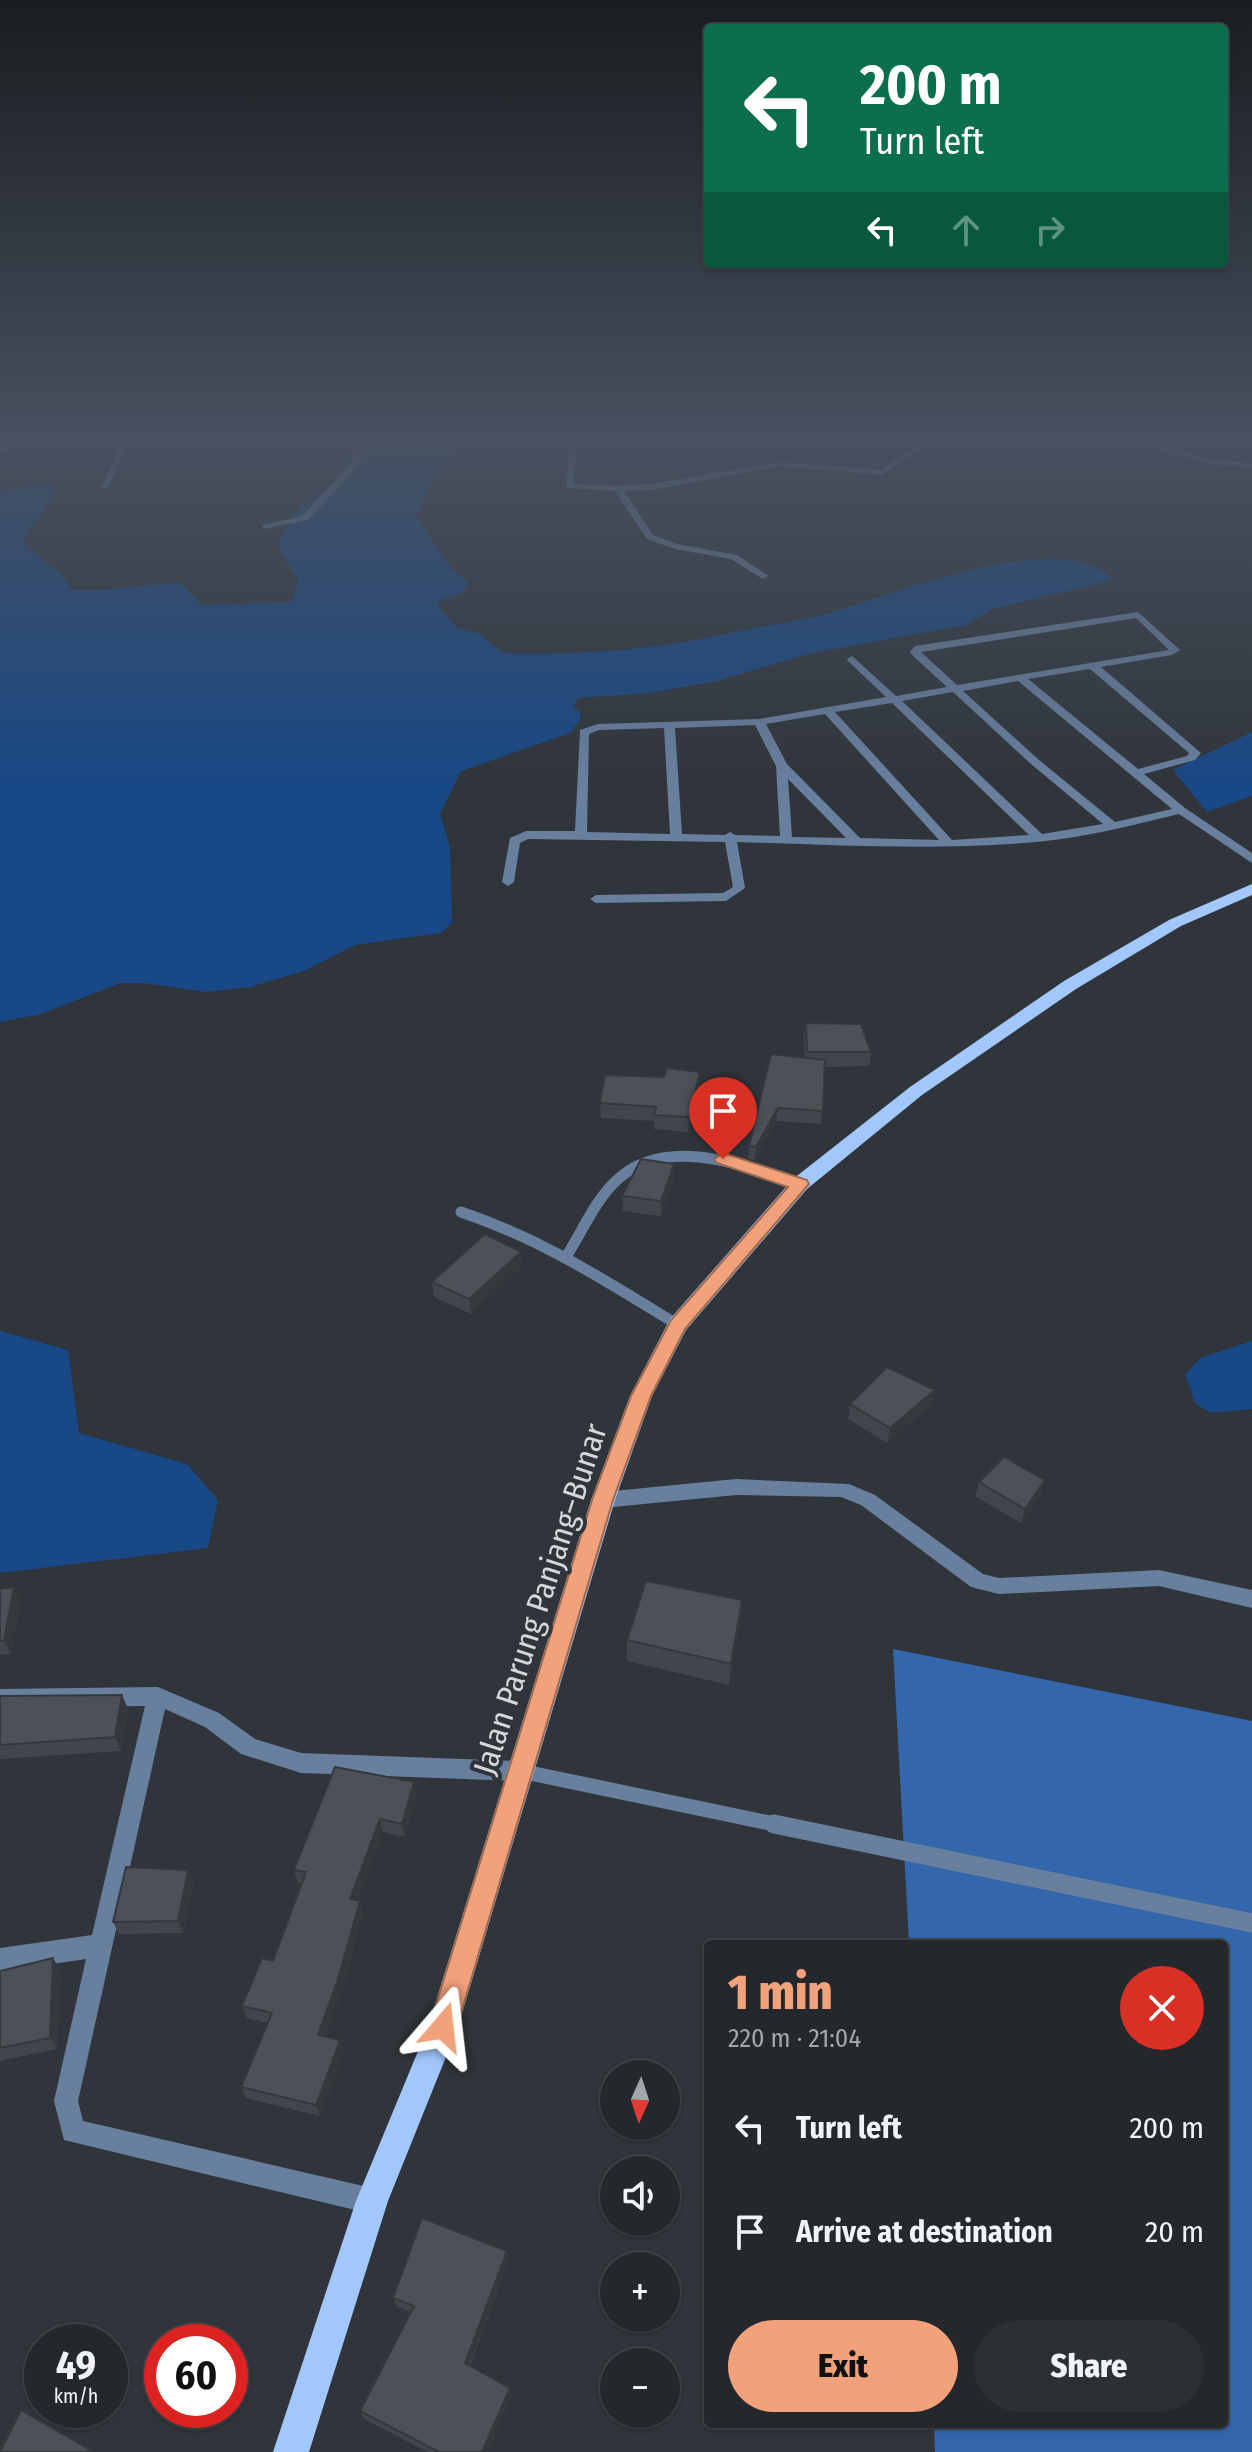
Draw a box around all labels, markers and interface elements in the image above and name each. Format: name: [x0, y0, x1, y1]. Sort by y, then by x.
text: 200 m: [860, 52, 1001, 119]
icon: left: [728, 56, 832, 160]
text: Turn left: [860, 120, 984, 164]
icon: left: [860, 208, 904, 252]
icon: ahead: [944, 208, 988, 252]
icon: right: [1028, 208, 1072, 252]
pin: [689, 1077, 757, 1159]
icon: arrive: [701, 1089, 745, 1133]
street label: Jalan Parung Panjang–Bunar: [465, 1419, 615, 1779]
text: 1 min: [728, 1964, 832, 2022]
button: close: [1120, 1966, 1204, 2050]
position arrow: [401, 1985, 485, 2069]
text: 220 m · 21:04: [728, 2023, 861, 2054]
north arrow: [600, 2060, 680, 2140]
map controls: [600, 2060, 680, 2428]
icon: left: [728, 2106, 772, 2150]
text: Turn left: [796, 2110, 902, 2146]
text: 200 m: [1129, 2110, 1204, 2146]
button: sound: [600, 2156, 680, 2236]
icon: arrive: [728, 2210, 772, 2254]
text: Arrive at destination: [796, 2214, 1053, 2250]
text: 20 m: [1145, 2214, 1204, 2250]
button: +: [600, 2252, 680, 2332]
button: Exit: [728, 2320, 958, 2412]
button: Share: [974, 2320, 1204, 2412]
speed limit sign: 60: [144, 2324, 248, 2428]
text: 49: [56, 2342, 96, 2390]
button: −: [600, 2348, 680, 2428]
text: km/h: [54, 2384, 98, 2408]

